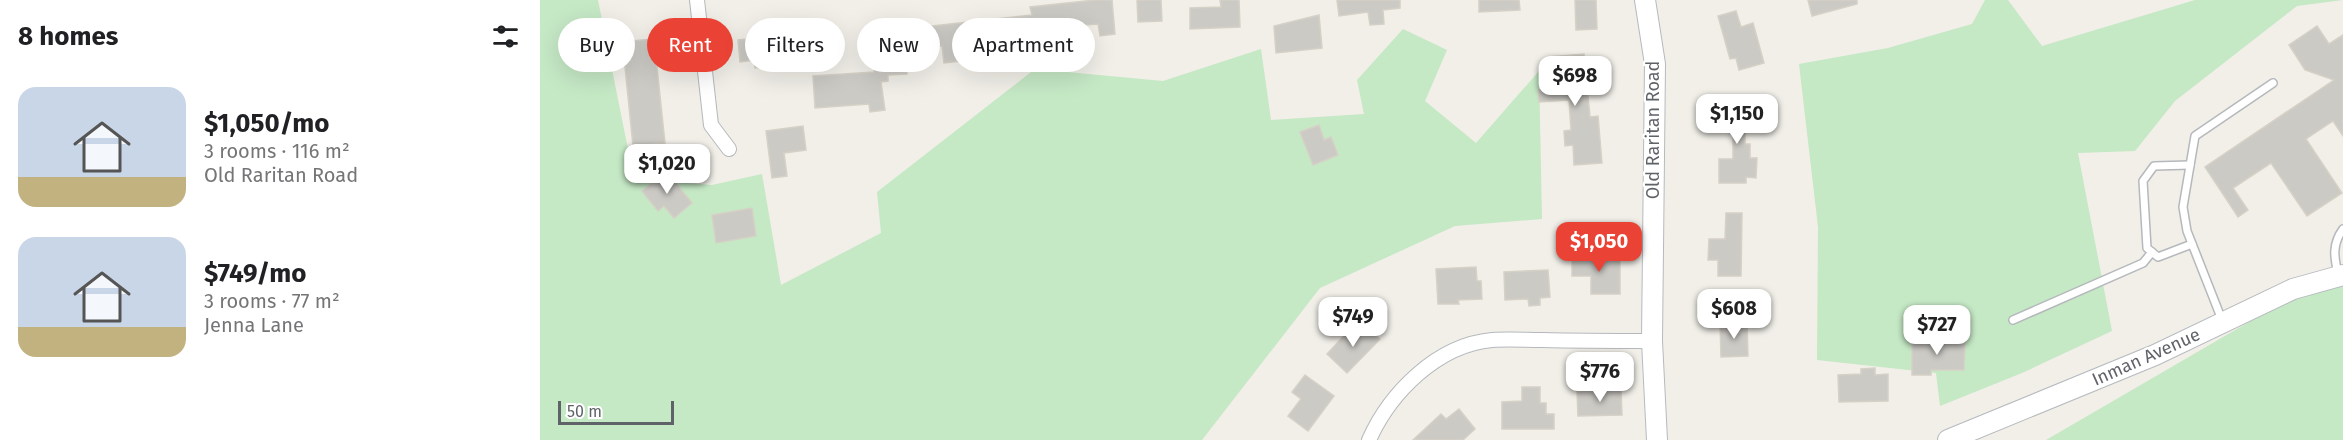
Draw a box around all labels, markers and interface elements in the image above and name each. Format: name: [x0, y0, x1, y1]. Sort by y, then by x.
chip: Buy: [558, 18, 635, 72]
chip: Rent: [647, 18, 733, 72]
chip: Filters: [745, 18, 845, 72]
chip: New: [857, 18, 940, 72]
chip: Apartment: [952, 18, 1095, 72]
icon: filters: [489, 20, 522, 53]
text: 8 homes: [18, 21, 118, 52]
pin: $698: [1539, 56, 1611, 107]
street label: Old Raritan Road: [1642, 61, 1664, 199]
text: $698: [1553, 63, 1597, 87]
pin: $1,150: [1688, 94, 1786, 145]
text: $1,150: [1710, 101, 1764, 125]
text: $1,050/mo: [204, 108, 330, 139]
icon: home: [66, 111, 138, 183]
text: 3 rooms · 116 m²: [204, 139, 350, 163]
pin: $1,020: [618, 144, 716, 195]
text: $1,020: [638, 151, 696, 175]
text: Old Raritan Road: [204, 163, 358, 187]
pin: $1,050: [1550, 222, 1648, 273]
text: $1,050: [1570, 229, 1628, 253]
text: $749/mo: [204, 258, 306, 289]
icon: home: [66, 261, 138, 333]
text: 3 rooms · 77 m²: [204, 289, 340, 313]
pin: $608: [1698, 289, 1770, 340]
text: $608: [1711, 296, 1757, 320]
pin: $749: [1317, 297, 1389, 348]
text: $749: [1332, 304, 1374, 328]
pin: $727: [1901, 305, 1973, 356]
text: $727: [1917, 312, 1957, 336]
text: Jenna Lane: [204, 313, 304, 337]
street label: Inman Avenue: [2088, 323, 2204, 391]
pin: $776: [1564, 352, 1636, 403]
text: $776: [1580, 359, 1620, 383]
scale bar: [558, 398, 674, 426]
text: 50 m: [567, 402, 602, 421]

